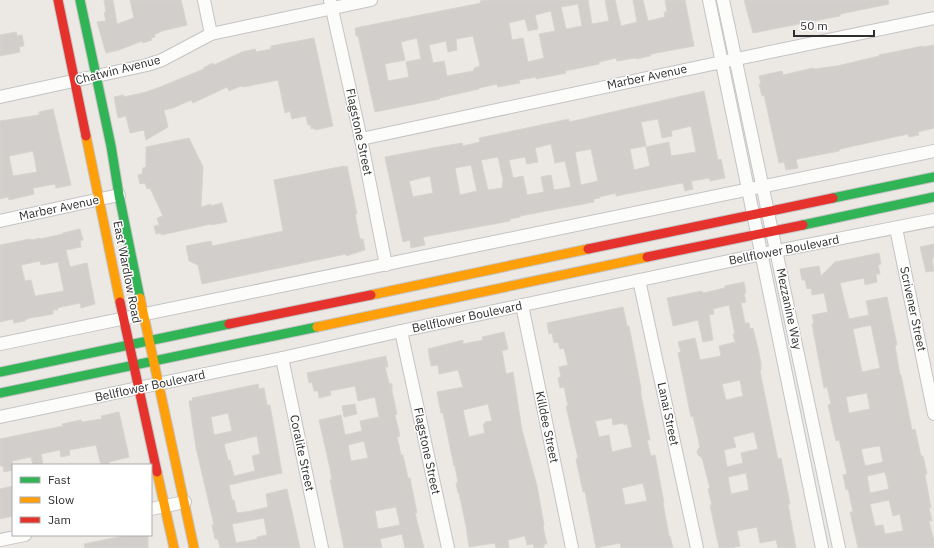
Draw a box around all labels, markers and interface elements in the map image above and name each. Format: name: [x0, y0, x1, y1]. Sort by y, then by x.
scale bar: [794, 12, 874, 38]
text: 50 m: [800, 18, 828, 33]
street label: Chatwin Avenue: [74, 52, 162, 87]
street label: Marber Avenue: [606, 61, 689, 92]
street label: Flagstone Street: [343, 87, 376, 177]
street label: Marber Avenue: [18, 192, 101, 223]
street label: East Wardlow Road: [110, 219, 145, 324]
street label: Bellflower Boulevard: [727, 231, 840, 268]
street label: Scrivener Street: [897, 265, 930, 353]
street label: Mezzanine Way: [774, 267, 805, 351]
street label: Bellflower Boulevard: [410, 297, 523, 336]
street label: Bellflower Boulevard: [93, 366, 206, 405]
street label: Lanai Street: [654, 381, 683, 447]
street label: Killdee Street: [533, 390, 562, 464]
street label: Flagstone Street: [411, 406, 444, 496]
street label: Coralite Street: [287, 413, 318, 492]
legend: [12, 464, 152, 536]
text: Fast: [48, 472, 71, 487]
text: Slow: [48, 492, 74, 507]
text: Jam: [48, 512, 71, 527]

